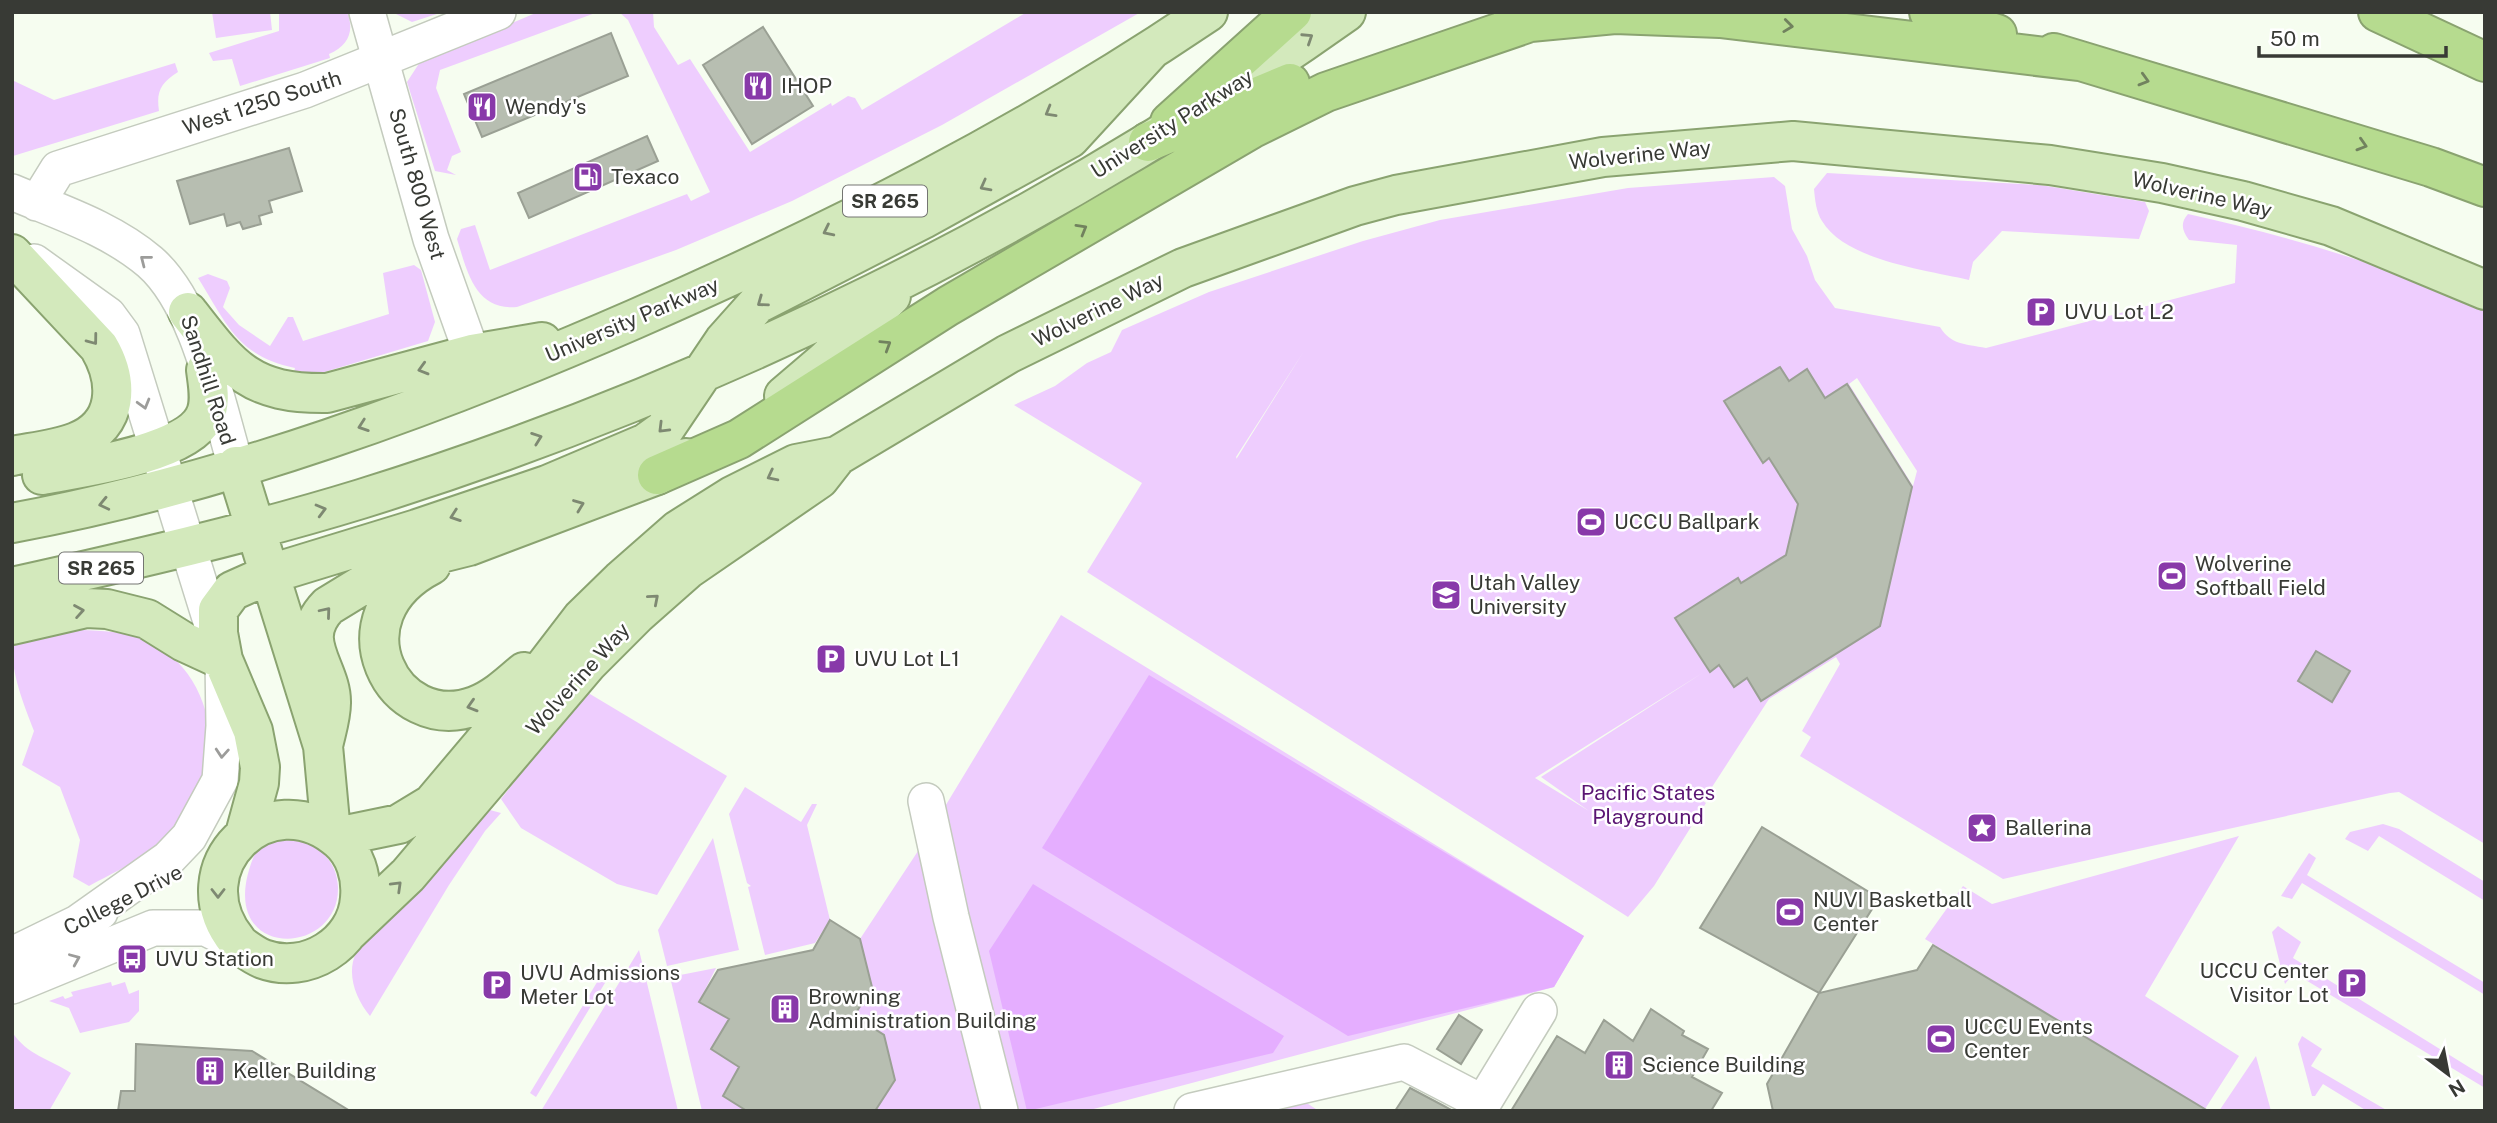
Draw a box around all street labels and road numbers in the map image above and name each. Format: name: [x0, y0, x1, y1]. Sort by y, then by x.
street label: University Parkway: [1086, 64, 1257, 184]
street label: West 1250 South: [179, 65, 344, 140]
street label: South 800 West: [384, 105, 451, 263]
street label: Wolverine Way: [1568, 135, 1712, 174]
street label: Wolverine Way: [2130, 166, 2275, 223]
road number: SR 265: [843, 186, 927, 216]
street label: Wolverine Way: [1028, 267, 1167, 352]
street label: University Parkway: [541, 272, 722, 367]
street label: Sandhill Road: [176, 312, 241, 448]
road number: SR 265: [59, 552, 143, 583]
street label: Wolverine Way: [521, 617, 635, 740]
street label: College Drive: [59, 859, 186, 940]

